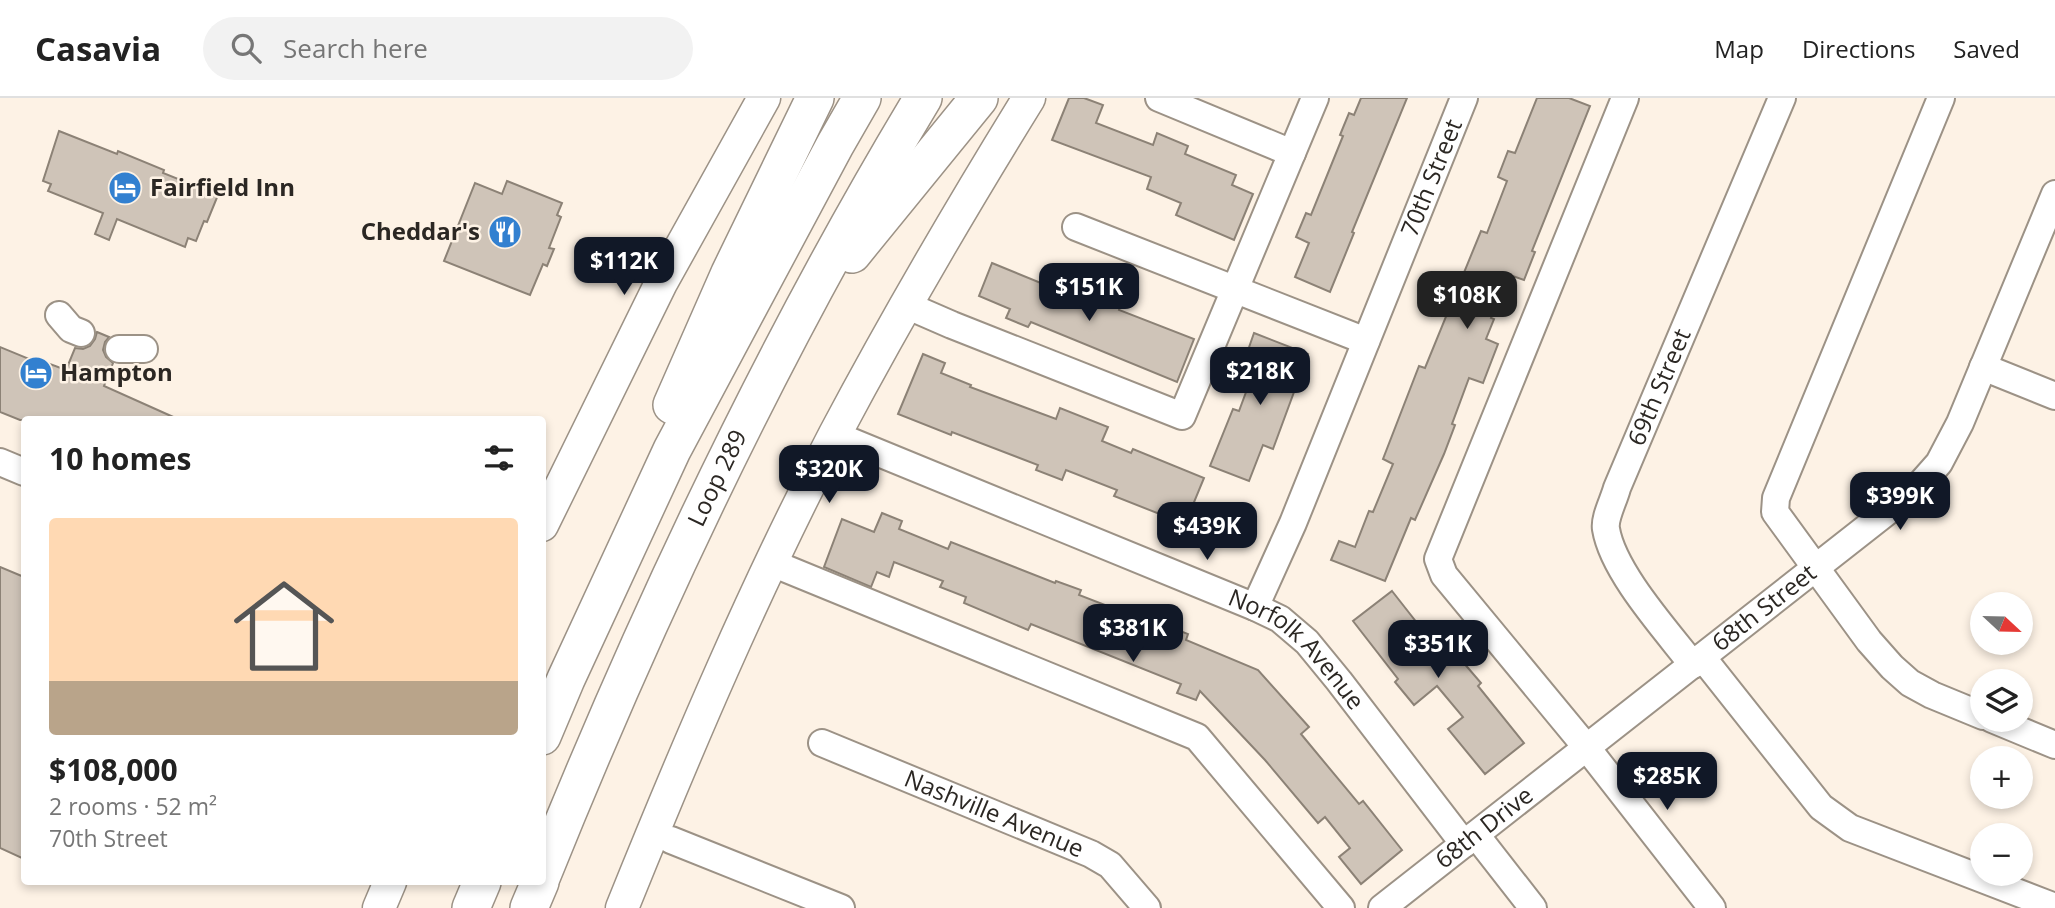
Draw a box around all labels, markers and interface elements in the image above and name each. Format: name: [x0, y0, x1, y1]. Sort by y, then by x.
search box: [203, 17, 693, 80]
text: Casavia: [35, 26, 161, 71]
icon: search: [227, 29, 265, 67]
text: Search here: [283, 30, 428, 66]
text: Map: [1714, 32, 1764, 65]
text: Directions: [1802, 32, 1915, 65]
text: Saved: [1953, 32, 2020, 65]
street label: 70th Street: [1392, 114, 1469, 241]
hotel icon: Fairfield Inn: [106, 169, 144, 207]
place label: Fairfield Inn: [150, 170, 295, 203]
restaurant icon: Cheddar's: [486, 213, 524, 251]
place label: Cheddar's: [361, 214, 480, 247]
pin: $112K: [575, 238, 673, 297]
text: $112K: [590, 244, 658, 276]
pin: $151K: [1040, 264, 1138, 323]
text: $151K: [1055, 270, 1123, 302]
pin: $108K: [1418, 272, 1516, 331]
text: $108K: [1433, 278, 1501, 310]
street label: 69th Street: [1619, 323, 1698, 450]
pin: $218K: [1211, 348, 1309, 407]
hotel icon: Hampton: [17, 354, 55, 392]
text: $218K: [1226, 354, 1294, 386]
place label: Hampton: [60, 355, 173, 388]
street label: Loop 289: [679, 424, 754, 531]
text: 10 homes: [49, 438, 192, 479]
icon: filters: [480, 439, 518, 477]
pin: $320K: [780, 446, 878, 505]
text: $320K: [795, 452, 863, 484]
pin: $399K: [1851, 472, 1949, 532]
text: $399K: [1866, 479, 1934, 511]
pin: $439K: [1158, 503, 1256, 562]
text: $439K: [1173, 509, 1241, 541]
street label: 68th Street: [1704, 556, 1822, 658]
icon: home: [221, 563, 347, 689]
street label: Norfolk Avenue: [1224, 580, 1373, 716]
north arrow: [1970, 592, 2034, 654]
map controls: [1970, 592, 2033, 886]
pin: $381K: [1084, 604, 1182, 664]
text: $381K: [1099, 611, 1167, 643]
pin: $351K: [1389, 620, 1487, 680]
text: $351K: [1404, 627, 1472, 659]
button: layers: [1970, 669, 2033, 732]
button: +: [1970, 746, 2033, 809]
text: $108,000: [49, 749, 178, 790]
pin: $285K: [1618, 752, 1716, 812]
text: $285K: [1633, 759, 1701, 791]
street label: Nashville Avenue: [900, 761, 1089, 864]
street label: 68th Drive: [1428, 778, 1539, 875]
text: 2 rooms · 52 m²: [49, 790, 217, 822]
text: 70th Street: [49, 822, 168, 854]
button: −: [1970, 823, 2033, 886]

